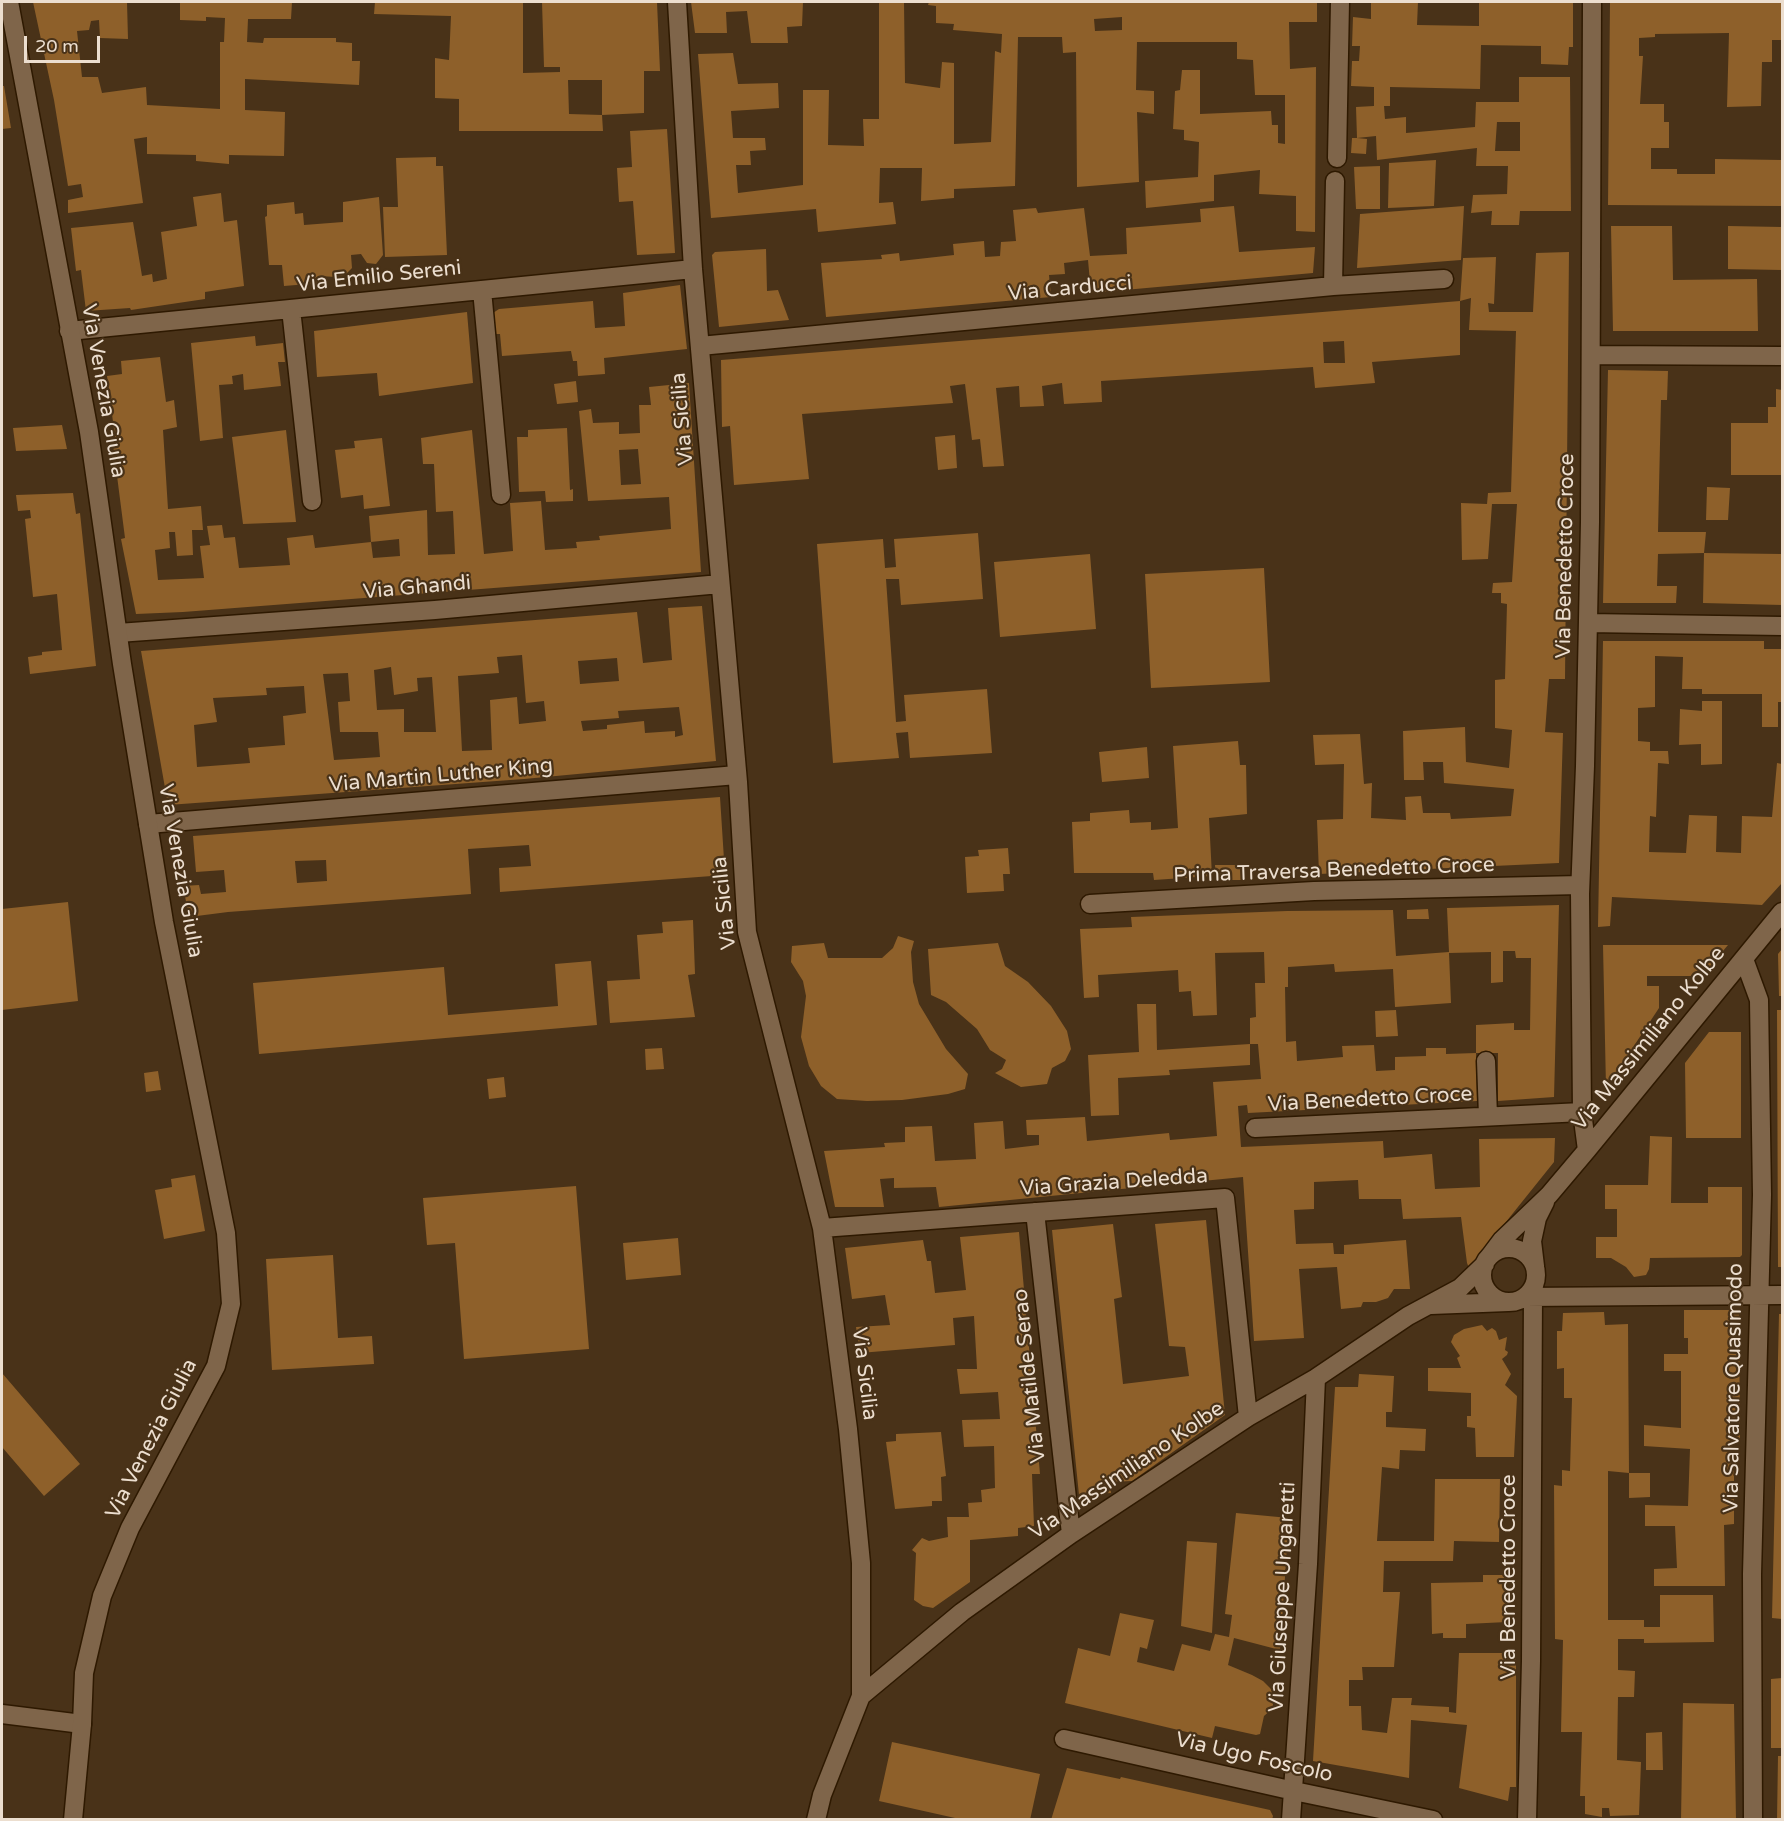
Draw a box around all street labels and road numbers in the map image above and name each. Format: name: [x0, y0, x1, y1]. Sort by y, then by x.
street label: Via Emilio Sereni: [295, 256, 463, 298]
street label: Via Carducci: [1007, 271, 1133, 307]
street label: Via Venezia Giulia: [75, 302, 131, 480]
street label: Via Sicilia: [666, 371, 700, 467]
street label: Via Benedetto Croce: [1552, 453, 1580, 659]
street label: Via Ghandi: [362, 571, 472, 605]
street label: Via Martin Luther King: [328, 754, 554, 798]
street label: Via Venezia Giulia: [152, 782, 208, 960]
street label: Prima Traversa Benedetto Croce: [1173, 853, 1495, 889]
street label: Via Sicilia: [708, 855, 742, 951]
street label: Via Massimiliano Kolbe: [1567, 942, 1731, 1136]
street label: Via Benedetto Croce: [1267, 1082, 1473, 1118]
street label: Via Grazia Deledda: [1019, 1164, 1209, 1202]
street label: Via Salvatore Quasimodo: [1719, 1263, 1749, 1513]
street label: Via Matilde Serao: [1008, 1288, 1052, 1464]
street label: Via Sicilia: [846, 1326, 882, 1422]
street label: Via Venezia Giulia: [101, 1355, 203, 1523]
street label: Via Massimiliano Kolbe: [1025, 1396, 1229, 1546]
street label: Via Benedetto Croce: [1496, 1474, 1522, 1680]
street label: Via Giuseppe Ungaretti: [1264, 1481, 1302, 1713]
street label: Via Ugo Foscolo: [1173, 1728, 1335, 1788]

